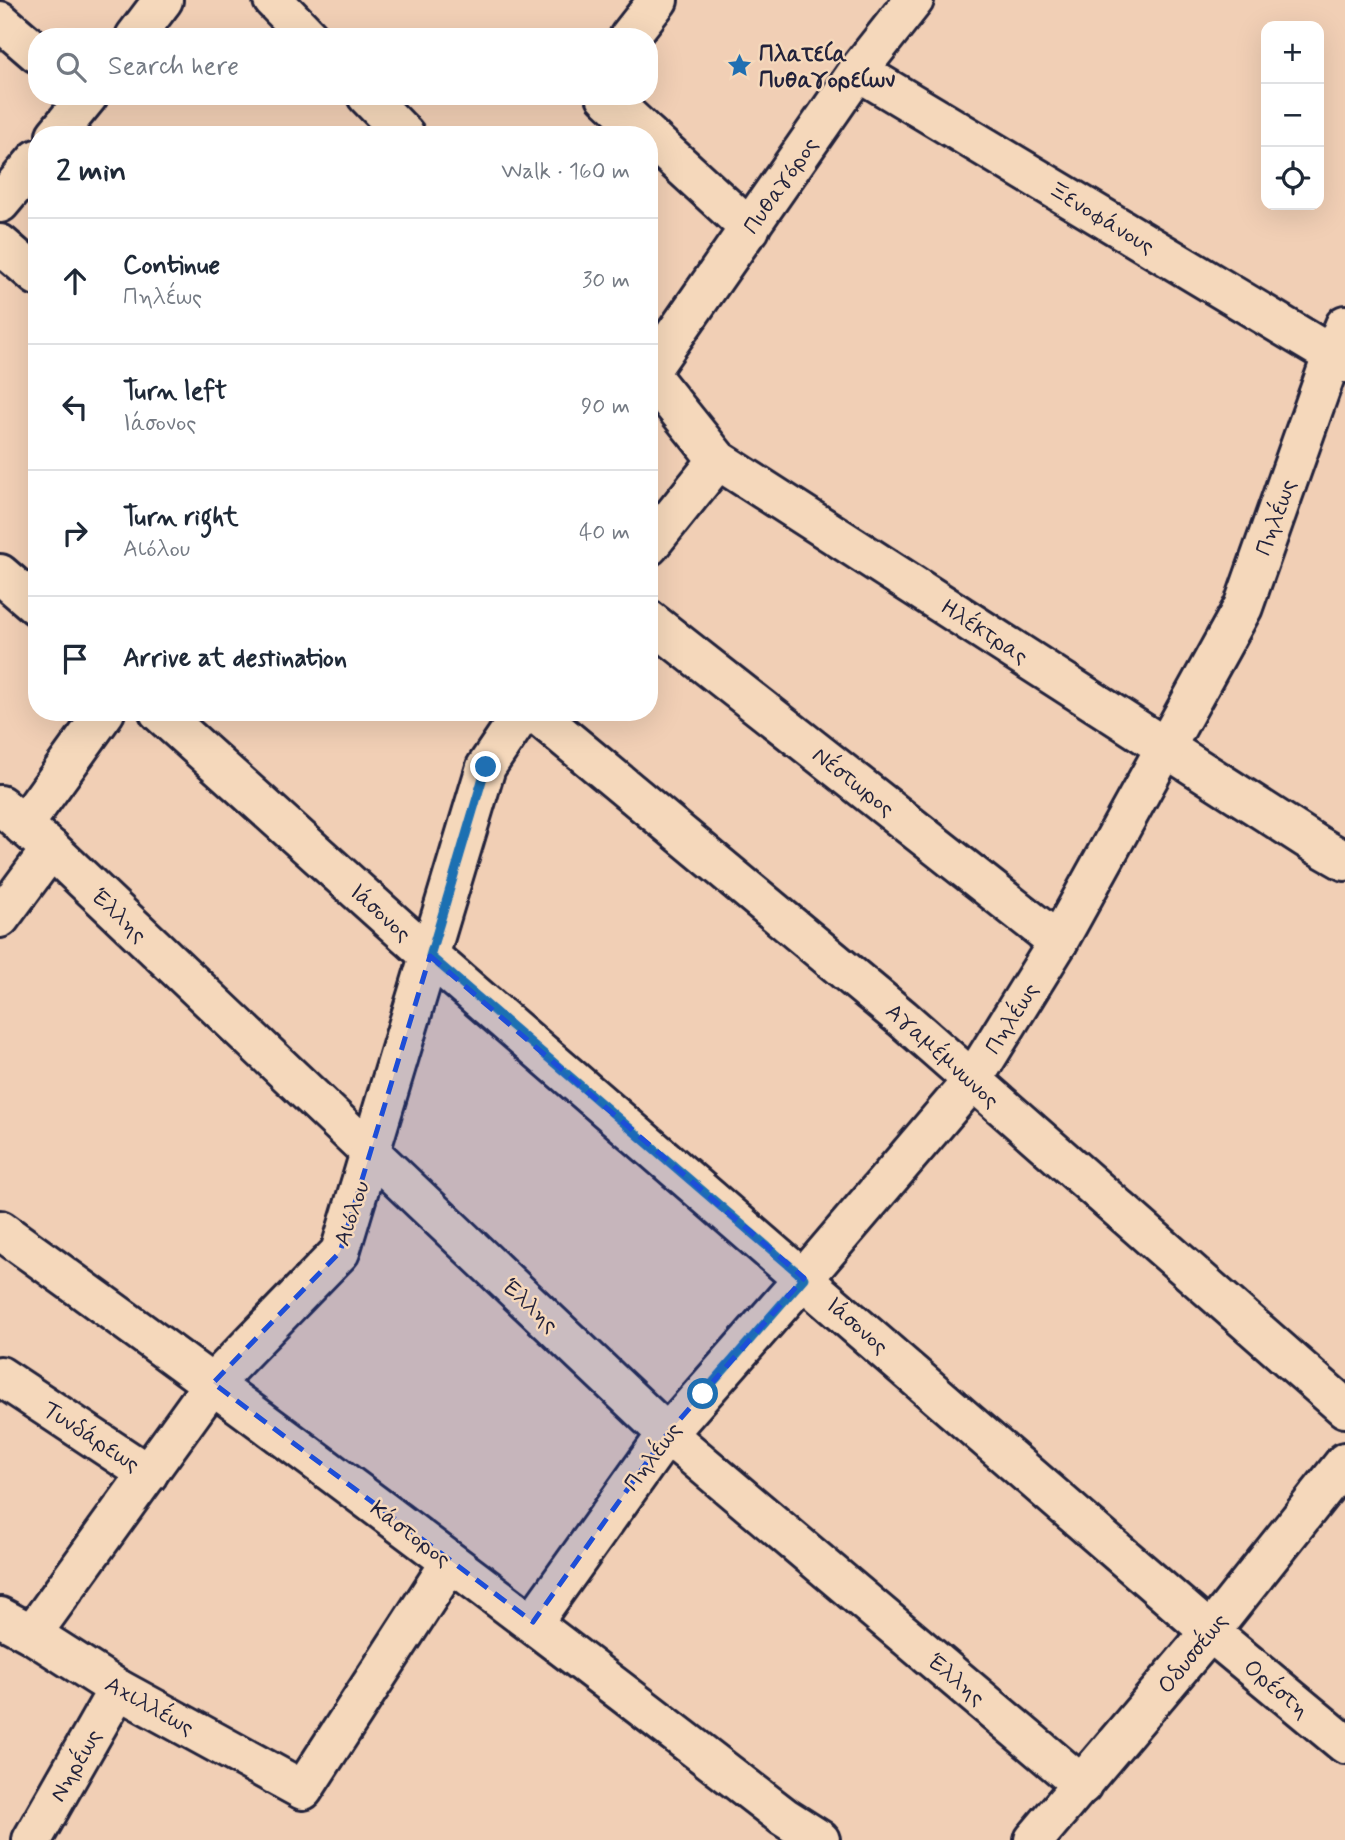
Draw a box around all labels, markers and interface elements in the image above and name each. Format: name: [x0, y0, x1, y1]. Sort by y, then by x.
map controls: [1261, 21, 1324, 210]
button: +: [1261, 21, 1324, 84]
search box: [28, 28, 658, 105]
place label: Πλατεία Πυθαγορείων: [759, 40, 895, 96]
icon: search: [52, 48, 90, 86]
text: Search here: [108, 50, 239, 84]
place icon: Πλατεία Πυθαγορείων: [725, 52, 753, 80]
button: −: [1261, 84, 1324, 147]
street label: Πυθαγόρος: [737, 132, 826, 241]
button: locate: [1261, 147, 1324, 210]
text: 2 min: [56, 152, 126, 191]
text: Walk · 160 m: [501, 157, 630, 187]
street label: Ξενοφάνους: [1042, 175, 1160, 262]
text: Continue: [123, 249, 220, 283]
icon: ahead: [56, 262, 94, 300]
text: 30 m: [582, 266, 630, 296]
text: Πηλέως: [123, 283, 202, 313]
text: Turn left: [123, 375, 227, 409]
icon: left: [56, 388, 94, 426]
text: 90 m: [581, 392, 630, 422]
text: Ιάσονος: [123, 409, 196, 439]
street label: Πηλέως: [1247, 475, 1304, 560]
text: Turn right: [123, 501, 239, 535]
icon: right: [56, 514, 94, 552]
text: 40 m: [579, 518, 630, 548]
text: Αιόλου: [123, 535, 190, 565]
street label: Ηλέκτρας: [934, 592, 1035, 672]
icon: arrive: [56, 640, 94, 678]
text: Arrive at destination: [123, 642, 347, 676]
street label: Νέστωρος: [805, 739, 901, 824]
route end: [470, 751, 501, 782]
street label: Ιάσονος: [342, 878, 417, 949]
street label: Έλλης: [84, 883, 153, 950]
street label: Πηλέως: [977, 977, 1046, 1061]
street label: Αγαμέμνωνος: [878, 996, 1006, 1116]
street label: Αιόλου: [328, 1177, 378, 1250]
street label: Έλλης: [495, 1273, 564, 1340]
street label: Ιάσονος: [819, 1291, 894, 1362]
route start: [687, 1378, 718, 1409]
street label: Τυνδάρεως: [37, 1395, 145, 1480]
street label: Πηλέως: [616, 1415, 689, 1498]
street label: Κάστορος: [363, 1494, 456, 1575]
street label: Οδυσσέως: [1150, 1606, 1235, 1701]
street label: Έλλης: [921, 1648, 991, 1713]
street label: Ορέστη: [1236, 1652, 1316, 1726]
street label: Αχιλλέως: [99, 1668, 200, 1743]
street label: Νηρέως: [42, 1723, 110, 1808]

